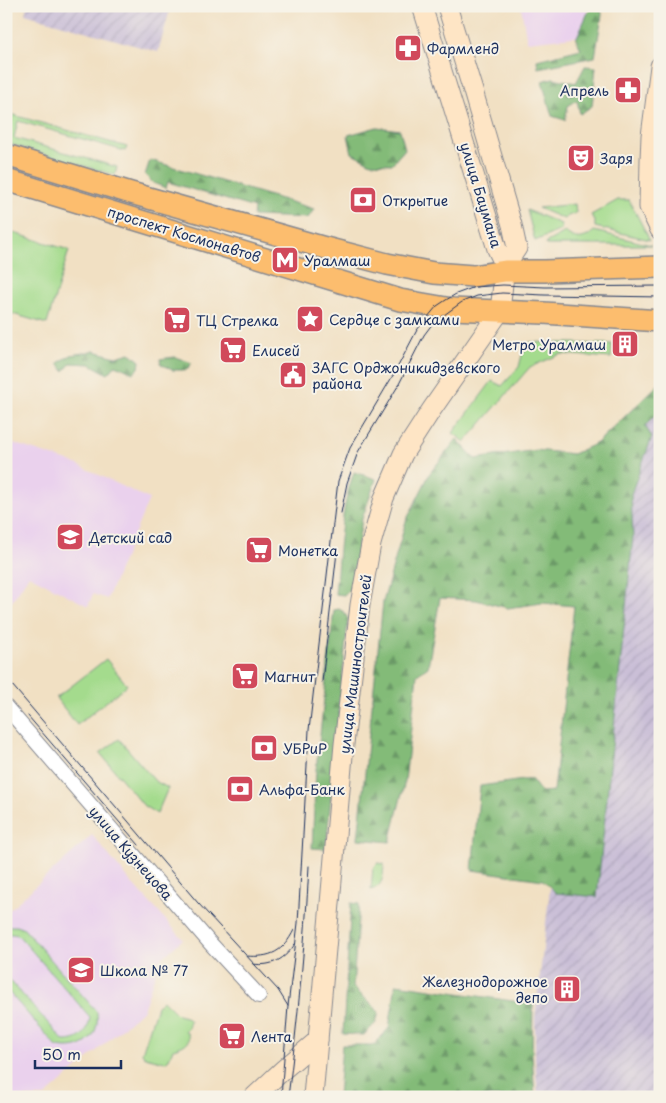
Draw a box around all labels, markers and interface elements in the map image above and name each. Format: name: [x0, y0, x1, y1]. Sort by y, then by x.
pharmacy icon: Фармленд: [393, 33, 423, 63]
place label: Фармленд: [427, 38, 499, 59]
pharmacy icon: Апрель: [613, 75, 643, 105]
place label: Апрель: [560, 80, 609, 101]
street label: улица Баумана: [455, 140, 507, 251]
theatre icon: Заря: [566, 143, 596, 173]
place label: Заря: [600, 148, 633, 169]
bank icon: Открытие: [348, 185, 378, 215]
place label: Открытие: [382, 190, 448, 211]
street label: проспект Космонавтов: [105, 201, 263, 267]
metro station icon: Уралмаш: [270, 245, 300, 275]
place label: Уралмаш: [304, 250, 370, 271]
place icon: Сердце с замками: [295, 304, 325, 334]
supermarket icon: ТЦ Стрелка: [162, 305, 192, 335]
place label: Сердце с замками: [329, 309, 460, 330]
place label: ТЦ Стрелка: [196, 310, 278, 331]
building icon: Метро Уралмаш: [610, 329, 640, 359]
place label: Метро Уралмаш: [492, 334, 606, 355]
supermarket icon: Елисей: [218, 335, 248, 365]
place label: Елисей: [252, 340, 300, 361]
place label: ЗАГС Орджоникидзевского района: [311, 357, 500, 394]
public building icon: ЗАГС Орджоникидзевского района: [278, 360, 308, 390]
school or university icon: Детский сад: [55, 522, 85, 552]
place label: Детский сад: [88, 527, 172, 548]
supermarket icon: Монетка: [244, 535, 274, 565]
place label: Монетка: [278, 540, 338, 561]
street label: улица Машиностроителей: [334, 573, 376, 755]
supermarket icon: Магнит: [230, 661, 260, 691]
place label: Магнит: [264, 666, 316, 687]
bank icon: УБРиР: [249, 733, 279, 763]
place label: УБРиР: [283, 738, 327, 759]
bank icon: Альфа-Банк: [225, 774, 255, 804]
place label: Альфа-Банк: [259, 779, 346, 800]
street label: улица Кузнецова: [84, 801, 178, 905]
school or university icon: Школа № 77: [66, 955, 96, 985]
place label: Школа № 77: [100, 960, 189, 981]
place label: Железнодорожное депо: [422, 971, 548, 1008]
building icon: Железнодорожное депо: [552, 974, 582, 1004]
supermarket icon: Лента: [217, 1021, 247, 1051]
place label: Лента: [251, 1026, 292, 1047]
scale bar: [35, 1038, 121, 1070]
text: 50 m: [42, 1042, 81, 1065]

